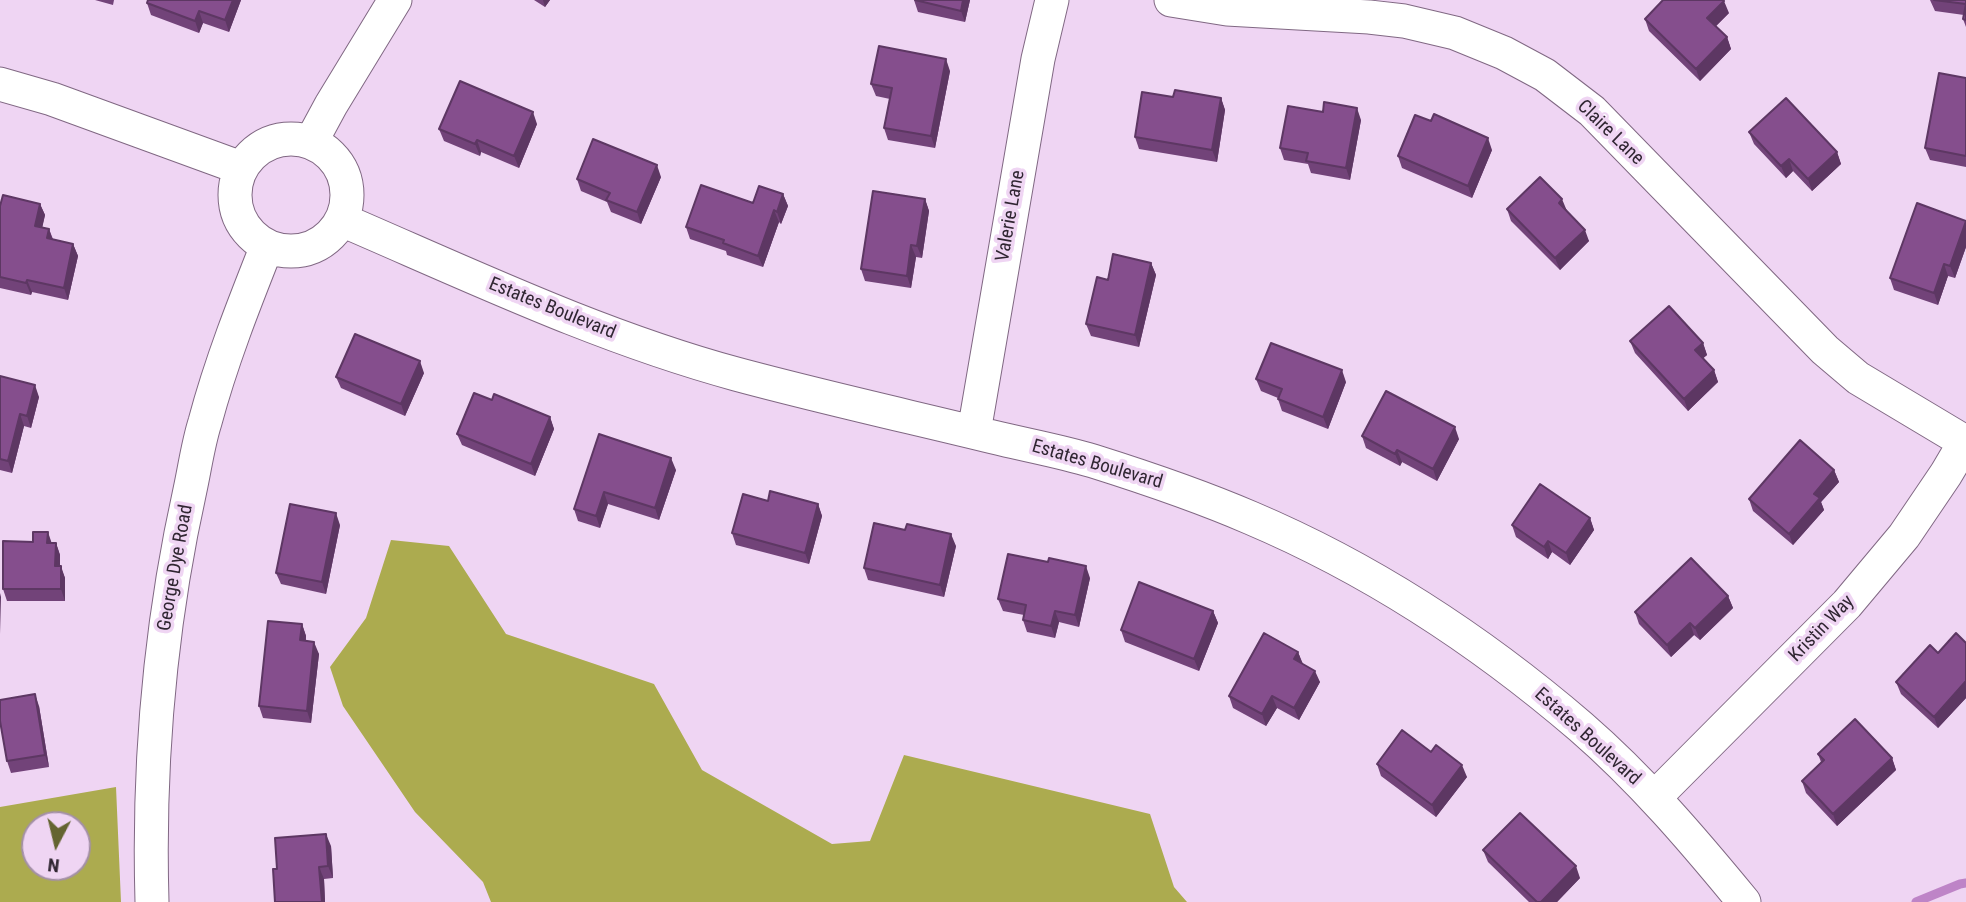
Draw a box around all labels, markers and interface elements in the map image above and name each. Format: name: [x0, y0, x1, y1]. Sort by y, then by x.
street label: Claire Lane: [1572, 96, 1648, 170]
street label: Valerie Lane: [992, 169, 1030, 263]
street label: Estates Boulevard: [485, 273, 619, 345]
street label: Estates Boulevard: [1029, 435, 1165, 495]
street label: George Dye Road: [154, 503, 198, 633]
street label: Kristin Way: [1785, 591, 1859, 667]
street label: Estates Boulevard: [1529, 683, 1645, 791]
north arrow: [21, 811, 91, 881]
text: N: [46, 853, 61, 877]

